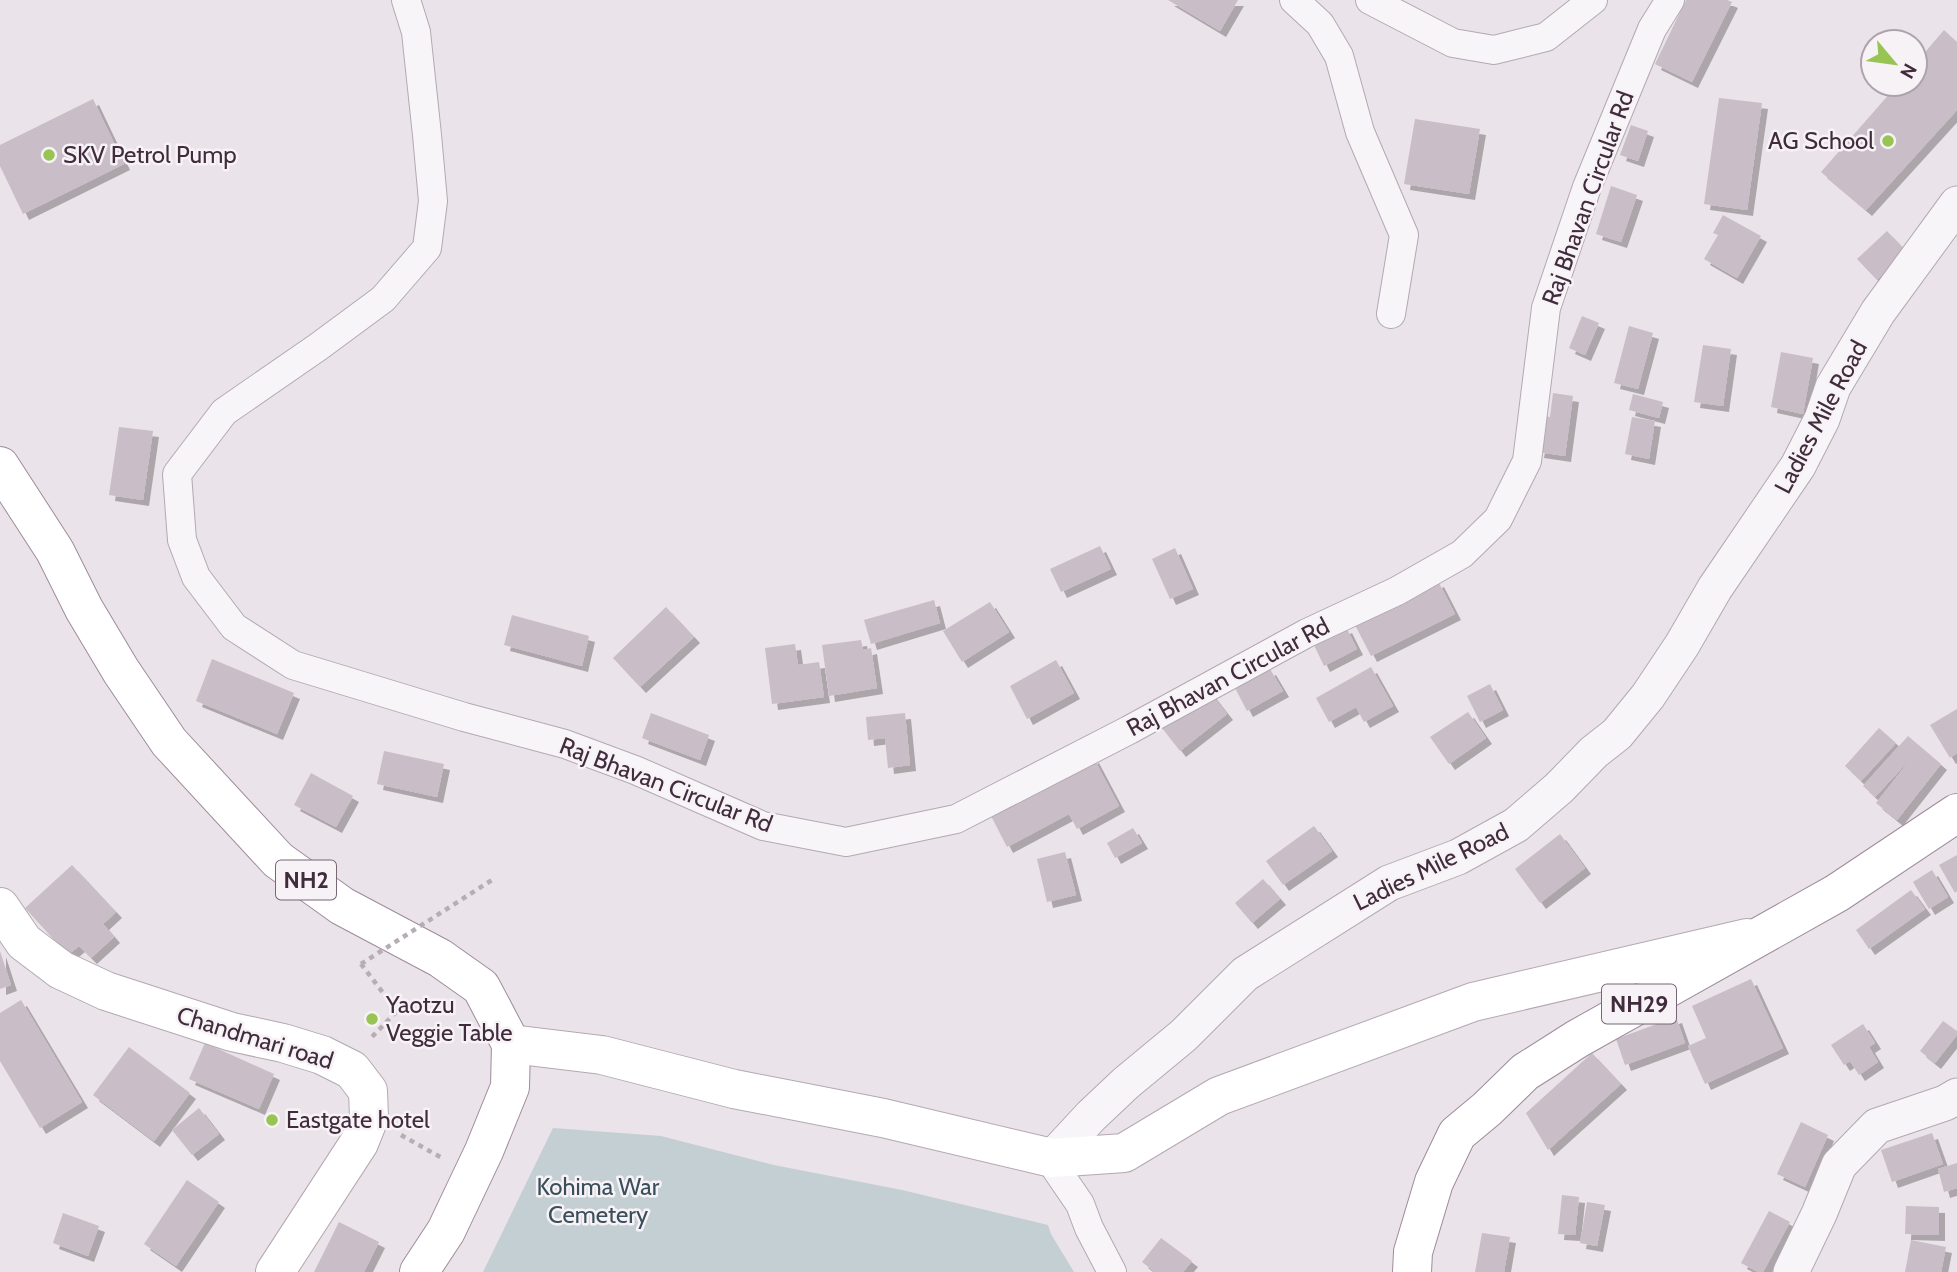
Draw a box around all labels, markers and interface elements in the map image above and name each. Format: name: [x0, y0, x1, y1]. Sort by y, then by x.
north arrow: [1859, 28, 1929, 98]
text: N: [1895, 60, 1922, 82]
street label: Raj Bhavan Circular Rd: [1535, 87, 1640, 309]
place label: AG School: [1768, 126, 1874, 155]
marker: AG School: [1880, 133, 1896, 149]
place label: SKV Petrol Pump: [63, 140, 237, 169]
marker: SKV Petrol Pump: [41, 147, 57, 163]
street label: Ladies Mile Road: [1768, 335, 1873, 498]
street label: Raj Bhavan Circular Rd: [1121, 611, 1334, 742]
street label: Raj Bhavan Circular Rd: [556, 731, 777, 838]
street label: Ladies Mile Road: [1348, 816, 1513, 917]
road number: NH2: [276, 860, 336, 900]
road number: NH29: [1602, 984, 1676, 1023]
place label: Yaotzu Veggie Table: [385, 990, 513, 1047]
street label: Chandmari road: [173, 1000, 337, 1075]
marker: Yaotzu Veggie Table: [364, 1011, 380, 1027]
place label: Eastgate hotel: [286, 1105, 430, 1134]
marker: Eastgate hotel: [264, 1112, 280, 1128]
park label: Kohima War Cemetery: [537, 1172, 660, 1229]

